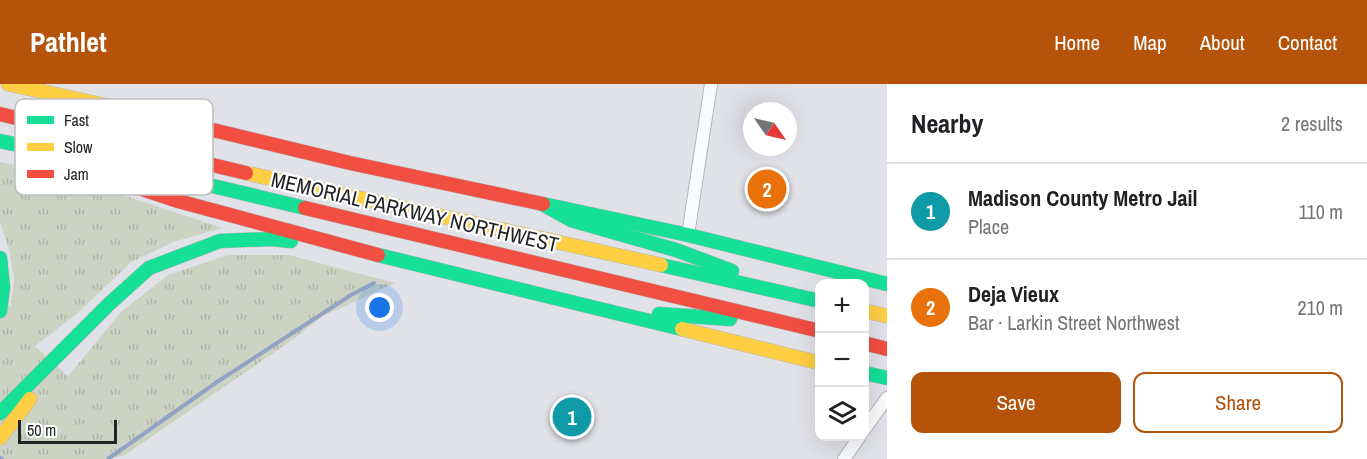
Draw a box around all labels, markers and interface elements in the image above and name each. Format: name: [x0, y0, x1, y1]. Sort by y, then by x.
text: Pathlet: [30, 23, 107, 61]
text: Home: [1054, 28, 1100, 57]
text: Map: [1133, 28, 1167, 57]
text: About: [1200, 28, 1245, 57]
text: Contact: [1278, 28, 1337, 57]
legend: [15, 99, 213, 195]
north arrow: [743, 102, 797, 156]
text: Nearby: [911, 106, 983, 141]
text: Fast: [64, 109, 89, 131]
text: 2 results: [1281, 110, 1343, 137]
text: Slow: [64, 136, 93, 158]
text: Jam: [64, 163, 89, 185]
street label: MEMORIAL PARKWAY NORTHWEST: [268, 165, 562, 259]
pin: 2: [748, 166, 786, 212]
text: Madison County Metro Jail: [968, 183, 1198, 213]
text: 1: [926, 198, 935, 225]
text: 110 m: [1299, 198, 1343, 225]
text: Place: [968, 213, 1009, 240]
map controls: [815, 279, 869, 441]
button: +: [815, 279, 869, 333]
text: Deja Vieux: [968, 279, 1059, 309]
your location: [365, 293, 394, 322]
text: 2: [926, 294, 935, 321]
text: 210 m: [1297, 294, 1343, 321]
text: Bar · Larkin Street Northwest: [968, 309, 1179, 336]
button: −: [815, 333, 869, 387]
button: Save: [911, 372, 1121, 433]
button: Share: [1133, 372, 1343, 433]
button: layers: [815, 387, 869, 441]
pin: 1: [552, 394, 592, 440]
scale bar: [18, 417, 117, 444]
text: 50 m: [27, 419, 56, 441]

